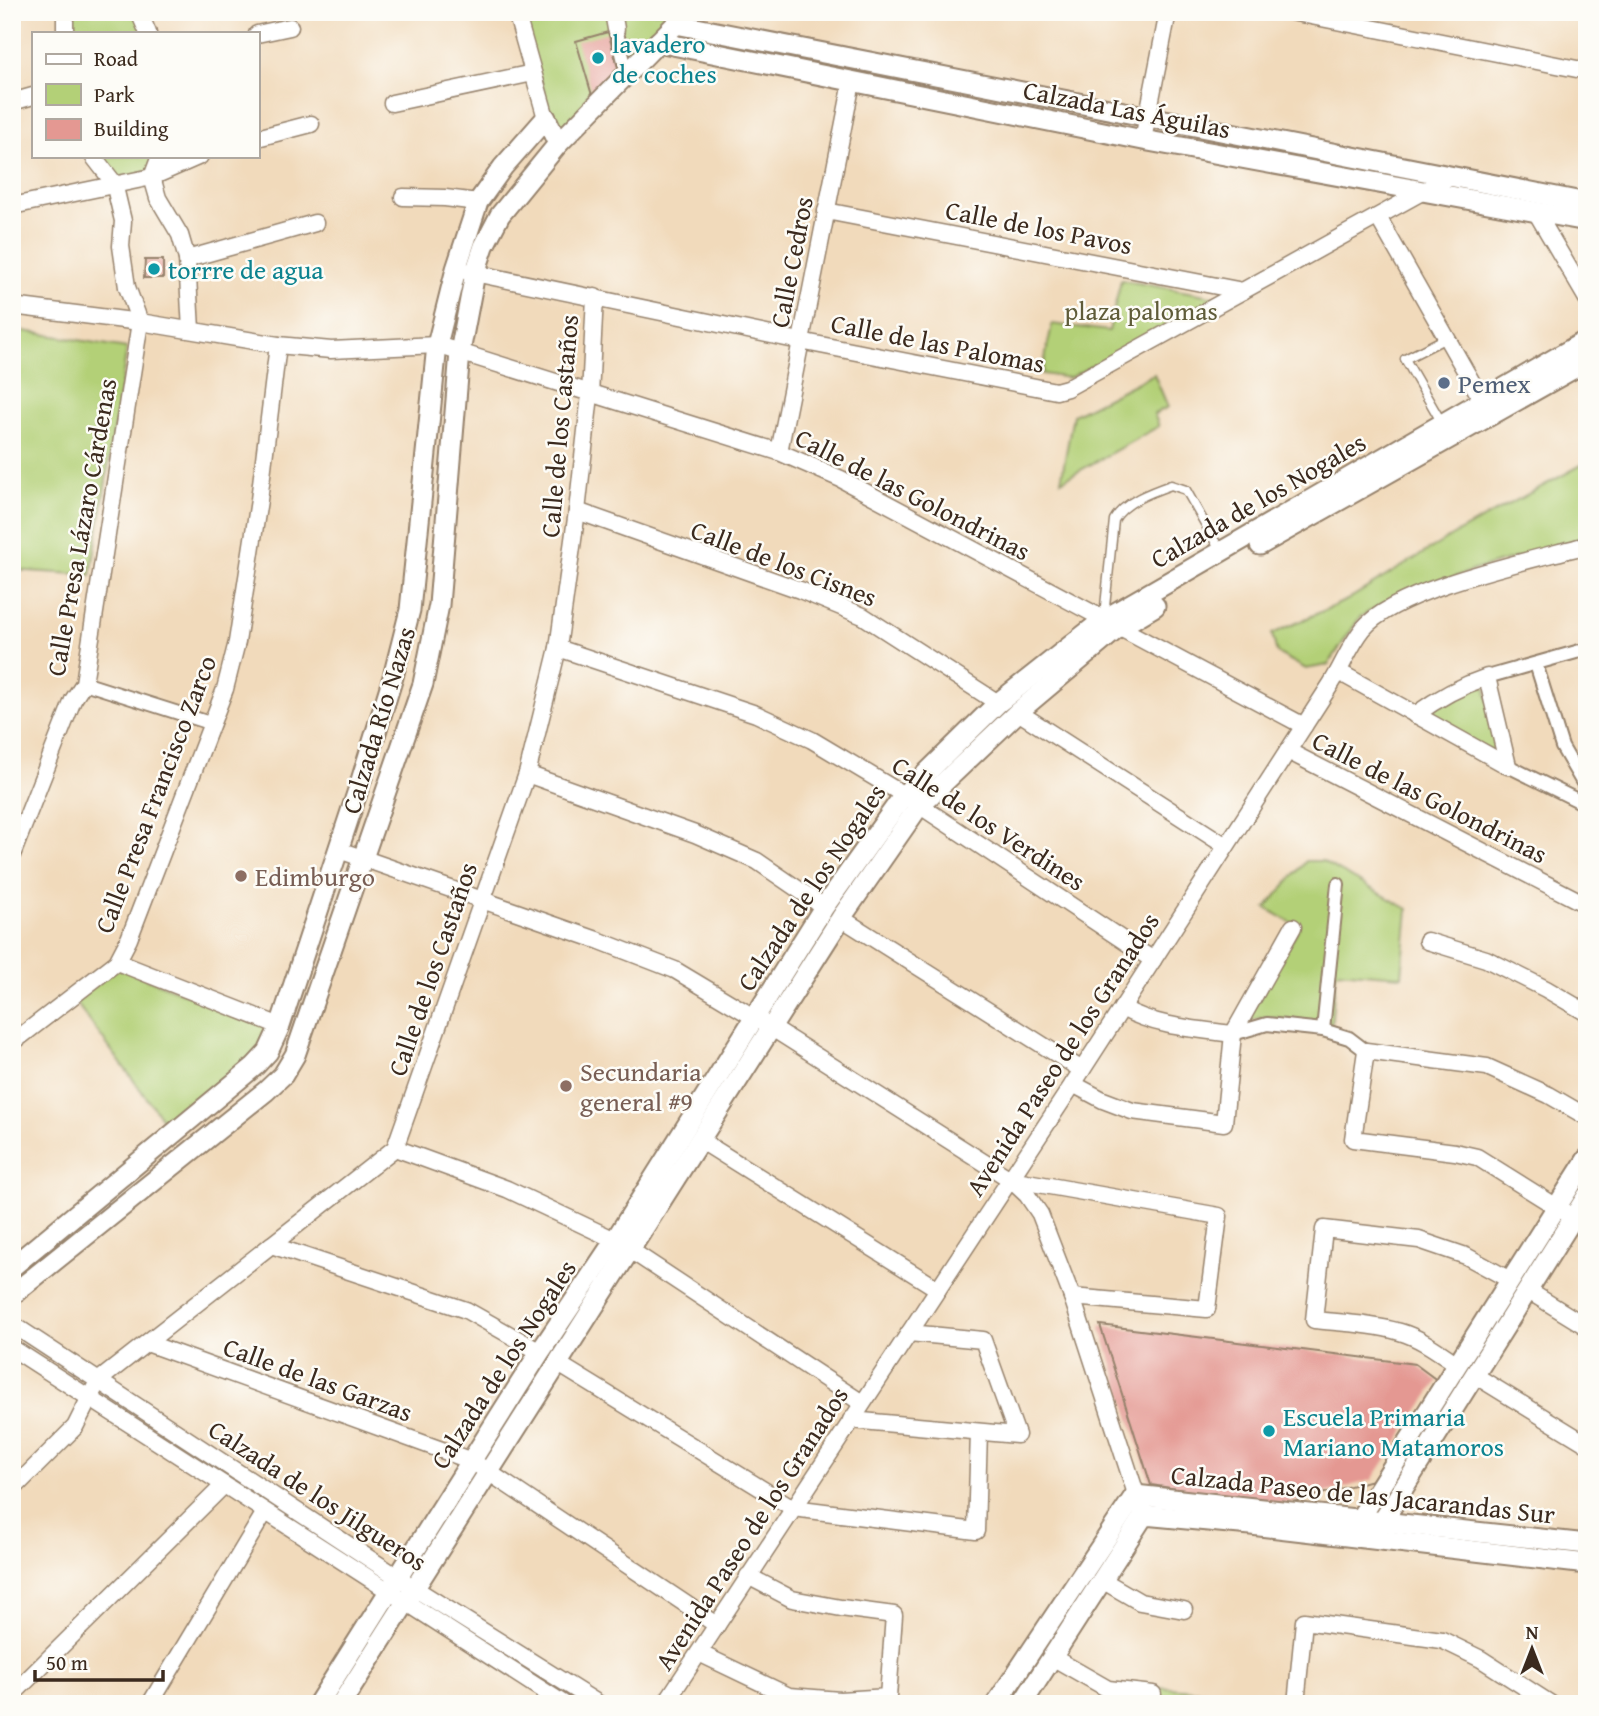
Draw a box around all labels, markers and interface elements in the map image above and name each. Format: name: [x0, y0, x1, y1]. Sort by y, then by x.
place label: lavadero de coches: [612, 24, 717, 93]
legend: [32, 32, 259, 158]
text: Road: [94, 43, 139, 74]
marker: lavadero de coches: [590, 50, 606, 66]
street label: Calzada Las Águilas: [1020, 70, 1234, 148]
text: Park: [94, 79, 135, 110]
text: Building: [94, 113, 169, 144]
street label: Calle de los Pavos: [942, 190, 1136, 264]
street label: Calle Cedros: [759, 193, 823, 331]
place label: torrre de agua: [168, 250, 324, 289]
marker: torrre de agua: [146, 261, 162, 277]
park label: plaza palomas: [1064, 291, 1218, 330]
street label: Calle de las Palomas: [828, 303, 1048, 383]
street label: Calle de los Castaños: [530, 313, 588, 539]
place label: Pemex: [1458, 364, 1531, 403]
street label: Calle Presa Lázaro Cárdenas: [36, 375, 126, 679]
marker: Pemex: [1436, 375, 1452, 391]
street label: Calle de las Golondrinas: [789, 418, 1037, 570]
street label: Calzada de los Nogales: [1143, 422, 1373, 578]
street label: Calle de los Cisnes: [685, 510, 883, 616]
street label: Calzada Río Nazas: [331, 622, 425, 818]
street label: Calle Presa Francisco Zarco: [84, 649, 226, 939]
street label: Calle de las Golondrinas: [1306, 721, 1554, 873]
street label: Calle de los Verdines: [885, 746, 1093, 900]
street label: Calzada de los Nogales: [727, 775, 895, 999]
place label: Edimburgo: [255, 857, 375, 896]
street label: Calle de los Castaños: [377, 857, 487, 1081]
marker: Edimburgo: [233, 868, 249, 884]
street label: Avenida Paseo de los Granados: [955, 904, 1169, 1204]
place label: Secundaria general #9: [580, 1052, 702, 1121]
marker: Secundaria general #9: [558, 1078, 574, 1094]
street label: Calzada de los Nogales: [420, 1251, 586, 1477]
street label: Calle de las Garzas: [218, 1327, 418, 1431]
street label: Avenida Paseo de los Granados: [644, 1378, 858, 1678]
place label: Escuela Primaria Mariano Matamoros: [1283, 1397, 1504, 1466]
street label: Calzada de los Jilgueros: [201, 1410, 435, 1580]
marker: Escuela Primaria Mariano Matamoros: [1261, 1423, 1277, 1439]
street label: Calzada Paseo de las Jacarandas Sur: [1169, 1454, 1557, 1534]
north arrow: [1498, 1614, 1568, 1684]
text: N: [1526, 1618, 1539, 1646]
scale bar: [35, 1639, 163, 1683]
text: 50 m: [46, 1647, 88, 1678]

